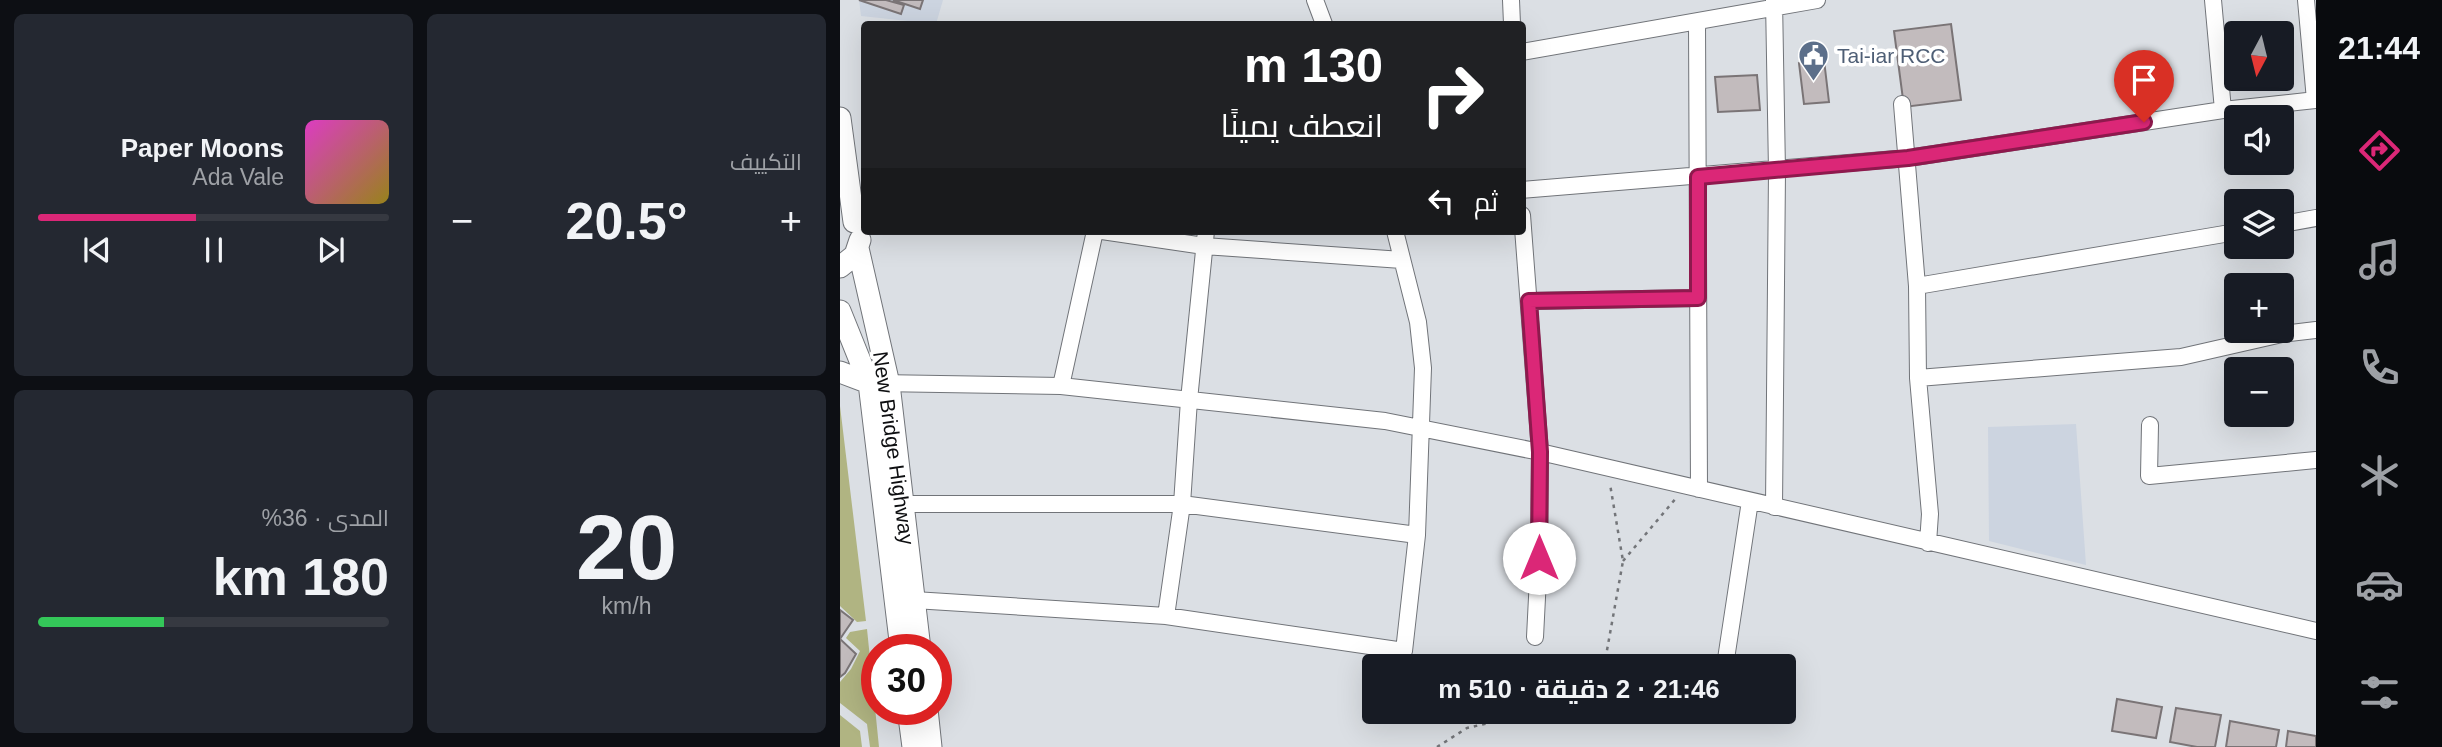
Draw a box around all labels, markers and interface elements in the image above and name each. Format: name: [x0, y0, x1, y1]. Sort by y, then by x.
north arrow: [2224, 21, 2294, 91]
map controls: [2224, 21, 2294, 427]
text: 21:44: [2338, 30, 2420, 66]
text: 130 m: [1244, 38, 1383, 92]
public building icon: Tai-iar RCC: [1797, 38, 1831, 82]
place label: Tai-iar RCC: [1837, 44, 1946, 67]
icon: right: [1407, 49, 1498, 140]
pin: [2114, 50, 2174, 122]
icon: arrive: [2125, 61, 2163, 99]
button: sound: [2224, 105, 2294, 175]
text: انعطف يمينًا: [1220, 108, 1383, 144]
icon: directions: [2355, 126, 2404, 175]
text: Paper Moons: [121, 133, 284, 163]
text: التكييف: [730, 149, 802, 175]
text: Ada Vale: [192, 164, 284, 190]
icon: left: [1422, 182, 1460, 220]
text: ثم: [1474, 187, 1498, 217]
button: layers: [2224, 189, 2294, 259]
text: 20.5°: [565, 192, 688, 250]
text: −: [451, 200, 473, 242]
text: +: [780, 200, 802, 242]
icon: previous: [78, 231, 116, 269]
icon: pause: [195, 231, 233, 269]
icon: next: [312, 231, 350, 269]
icon: music: [2355, 235, 2404, 284]
button: +: [2224, 273, 2294, 343]
icon: phone: [2355, 343, 2404, 392]
street label: New Bridge Highway: [869, 350, 919, 547]
button: −: [2224, 357, 2294, 427]
icon: climate: [2355, 451, 2404, 500]
text: 20: [576, 497, 677, 598]
text: المدى · 36%: [262, 505, 389, 531]
position arrow: [1502, 521, 1576, 595]
text: 180 km: [213, 548, 389, 606]
icon: car: [2355, 560, 2404, 609]
text: km/h: [602, 593, 651, 619]
speed limit sign: 30: [861, 634, 952, 725]
icon: filters: [2355, 668, 2404, 717]
text: 21:46 · 2 دقيقة · 510 m: [1438, 674, 1720, 704]

